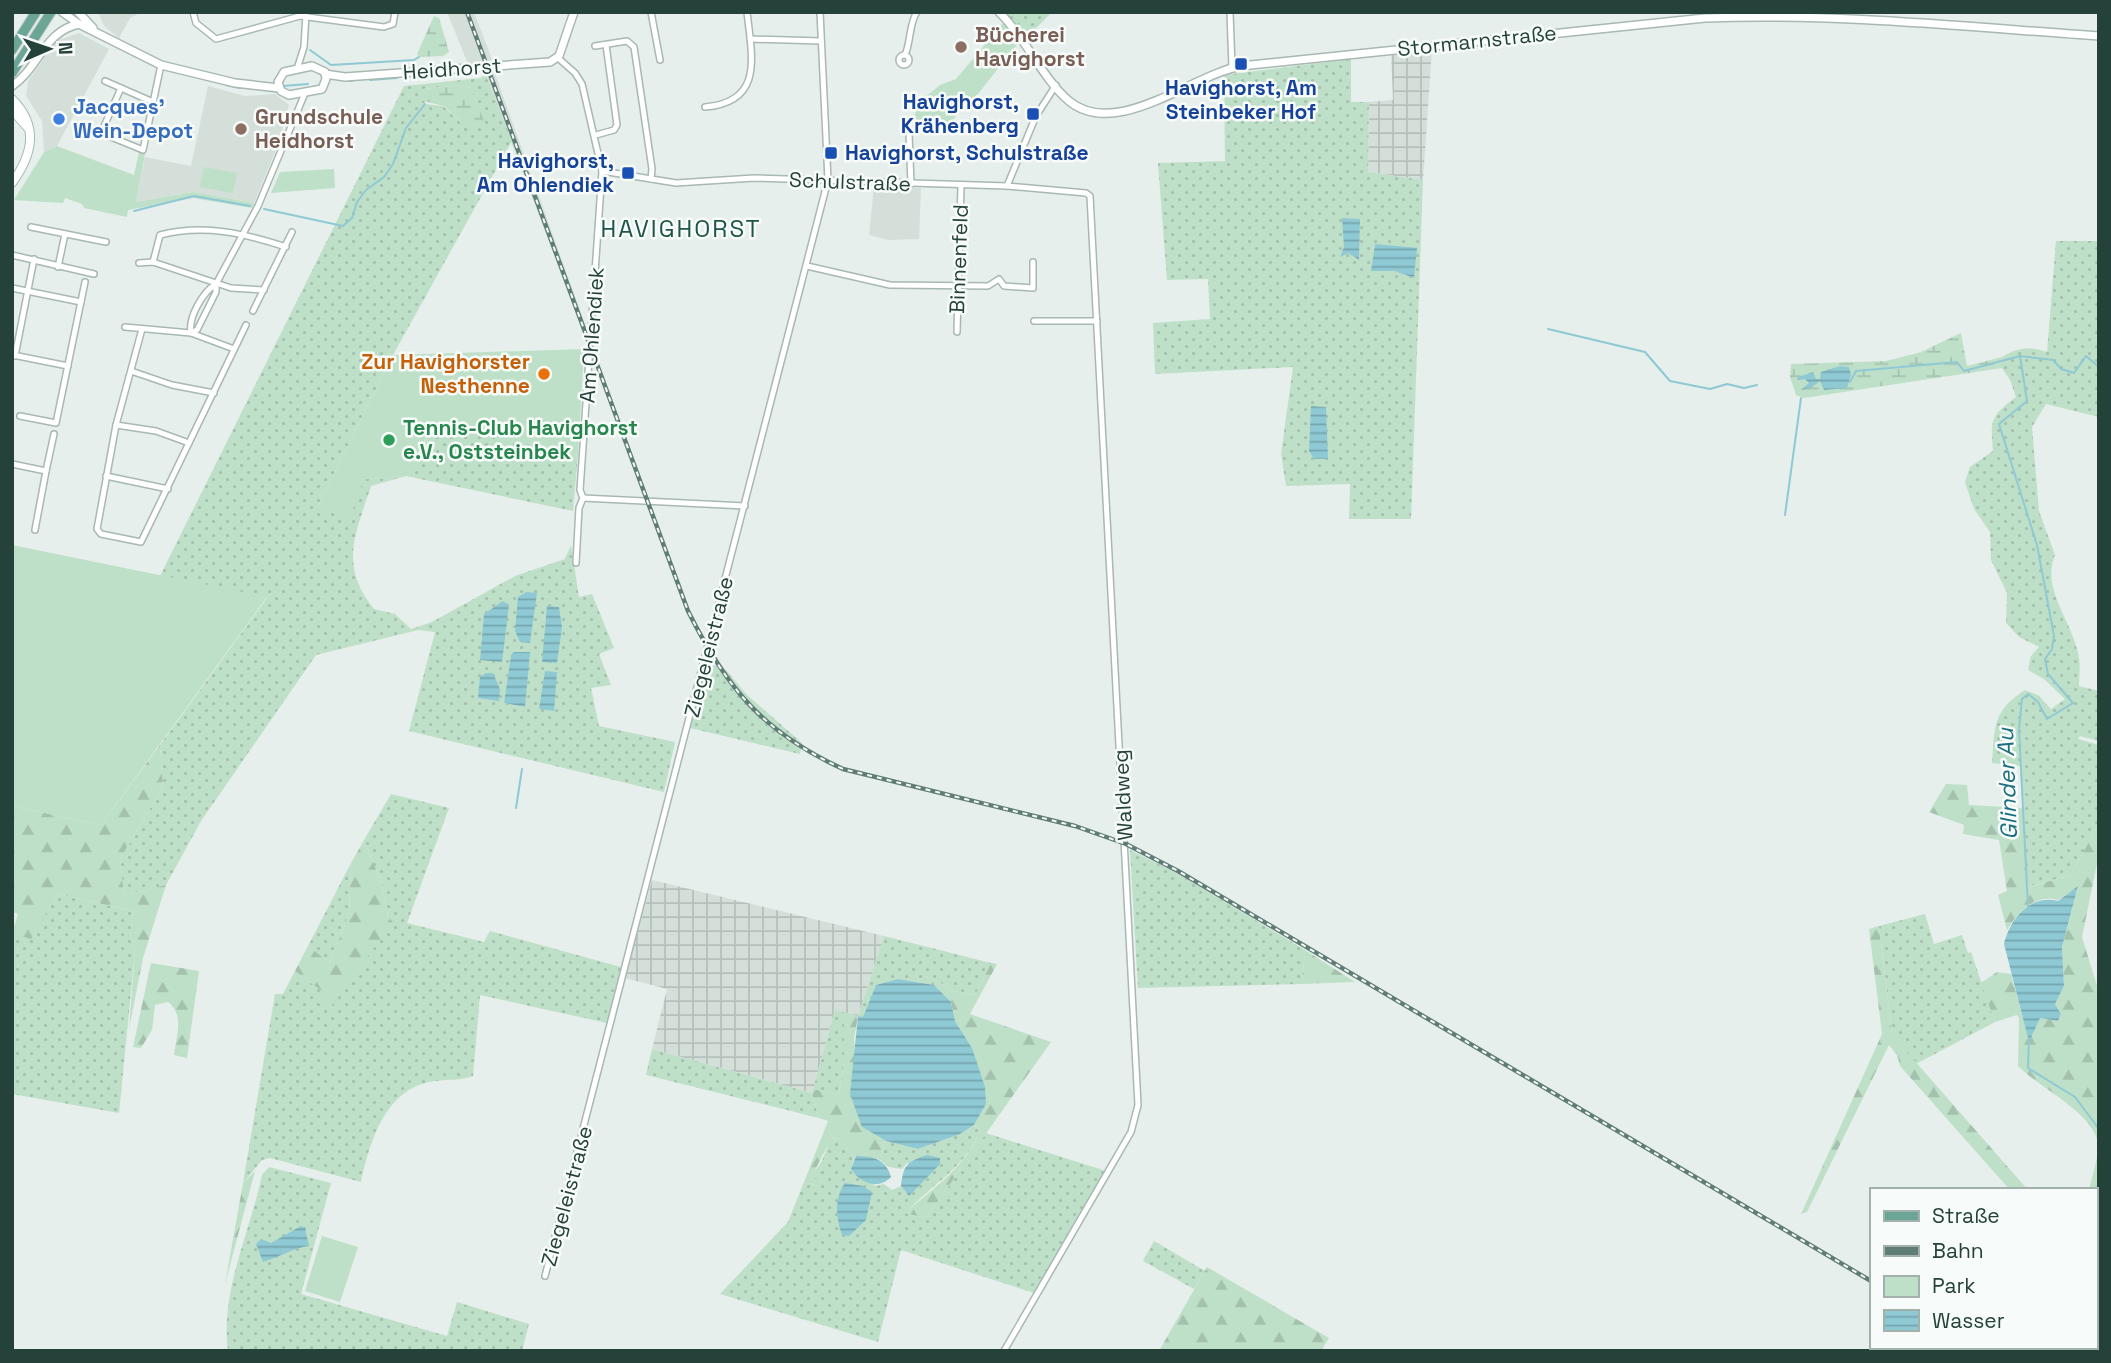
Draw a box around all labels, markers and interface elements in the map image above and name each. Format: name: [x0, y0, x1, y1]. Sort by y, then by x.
north arrow: [14, 14, 84, 84]
street label: Stormarnstraße: [1396, 19, 1558, 62]
place label: Bücherei Havighorst: [975, 21, 1085, 72]
marker: Bücherei Havighorst: [953, 39, 969, 55]
text: N: [53, 42, 78, 55]
street label: Heidhorst: [402, 52, 502, 85]
marker: Havighorst, Am Steinbeker Hof: [1233, 56, 1249, 72]
place label: Havighorst, Am Steinbeker Hof: [1165, 74, 1317, 125]
place label: Havighorst, Krähenberg: [901, 88, 1019, 139]
place label: Jacques’ Wein-Depot: [73, 93, 193, 144]
place label: Grundschule Heidhorst: [255, 103, 383, 154]
marker: Havighorst, Krähenberg: [1025, 106, 1041, 122]
marker: Jacques’ Wein-Depot: [51, 111, 67, 127]
marker: Grundschule Heidhorst: [233, 121, 249, 137]
place label: Havighorst, Schulstraße: [845, 139, 1089, 166]
marker: Havighorst, Schulstraße: [823, 145, 839, 161]
place label: Havighorst, Am Ohlendiek: [477, 147, 614, 198]
marker: Havighorst, Am Ohlendiek: [620, 165, 636, 181]
street label: Schulstraße: [789, 166, 911, 197]
street label: Binnenfeld: [943, 204, 974, 314]
district label: HAVIGHORST: [600, 213, 762, 244]
street label: Am Ohlendiek: [573, 266, 610, 404]
place label: Zur Havighorster Nesthenne: [361, 348, 530, 399]
marker: Zur Havighorster Nesthenne: [536, 366, 552, 382]
place label: Tennis-Club Havighorst e.V., Oststeinbek: [403, 414, 638, 465]
marker: Tennis-Club Havighorst e.V., Oststeinbek: [381, 432, 397, 448]
street label: Ziegeleistraße: [678, 574, 739, 720]
water label: Glinder Au: [1990, 727, 2024, 840]
street label: Waldweg: [1107, 749, 1138, 841]
street label: Ziegeleistraße: [535, 1123, 598, 1269]
legend: [1870, 1188, 2097, 1349]
text: Straße: [1932, 1202, 2000, 1229]
text: Bahn: [1932, 1237, 1984, 1264]
text: Park: [1932, 1272, 1976, 1299]
text: Wasser: [1932, 1307, 2005, 1334]

